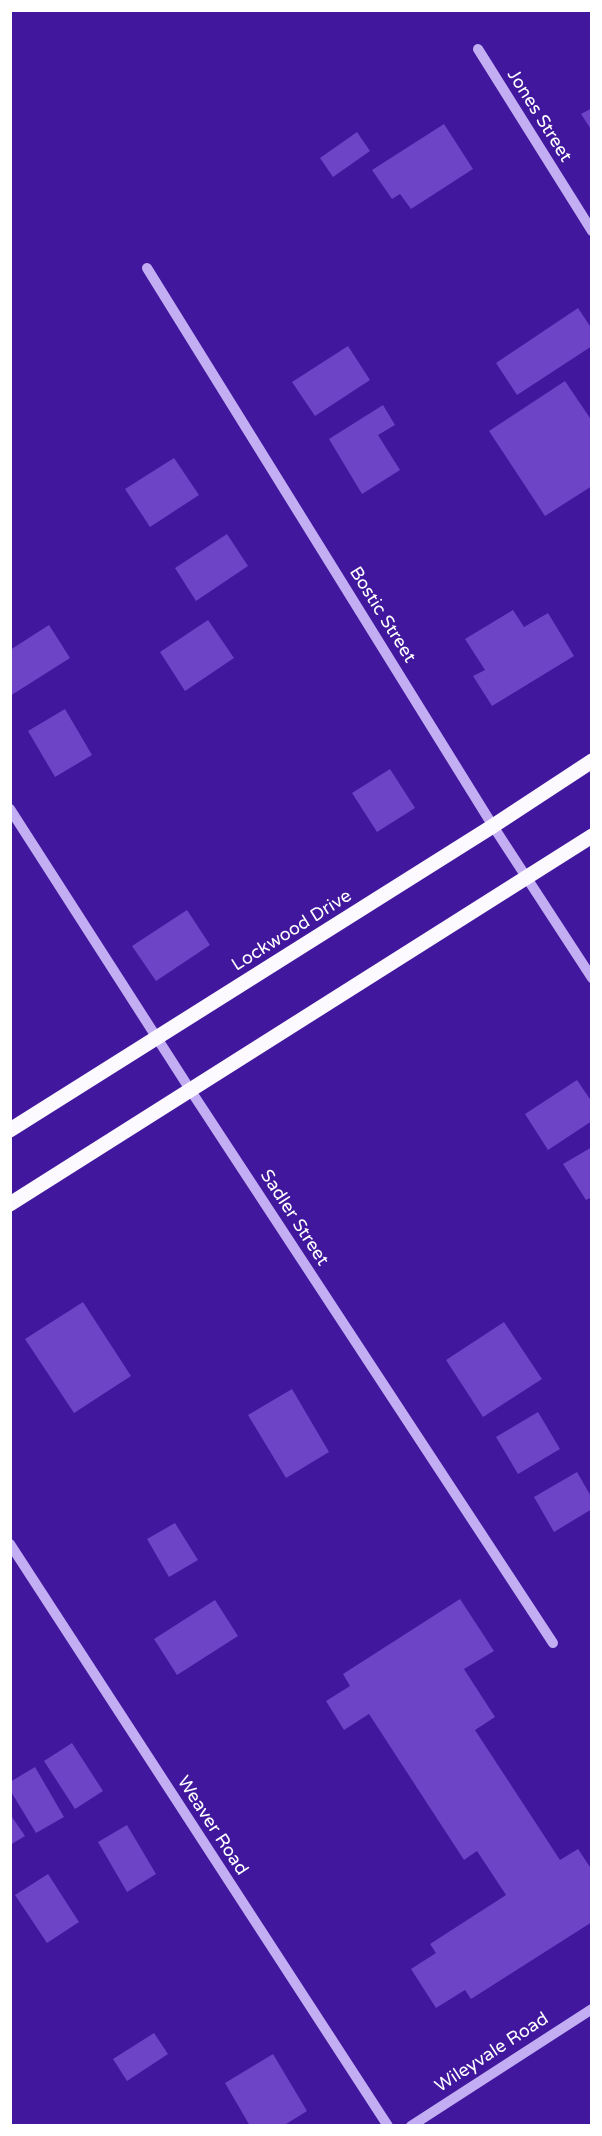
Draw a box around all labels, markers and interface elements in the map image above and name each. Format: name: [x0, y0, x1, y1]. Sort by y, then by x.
street label: Jones Street: [502, 66, 576, 166]
street label: Bostic Street: [344, 563, 420, 667]
street label: Lockwood Drive: [228, 886, 356, 976]
street label: Sadler Street: [255, 1166, 333, 1270]
street label: Weaver Road: [172, 1772, 252, 1880]
street label: Wileyvale Road: [431, 2008, 553, 2098]

